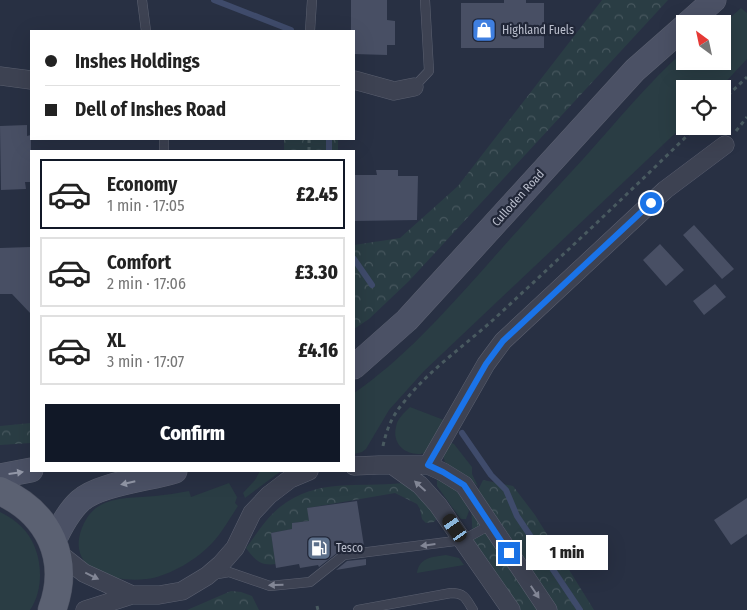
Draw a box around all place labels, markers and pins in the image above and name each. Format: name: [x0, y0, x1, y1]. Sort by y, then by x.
shop icon: Highland Fuels: [471, 17, 497, 43]
place label: Highland Fuels: [502, 23, 574, 37]
fuel station icon: Tesco: [306, 535, 332, 561]
place label: Tesco: [336, 541, 363, 555]

